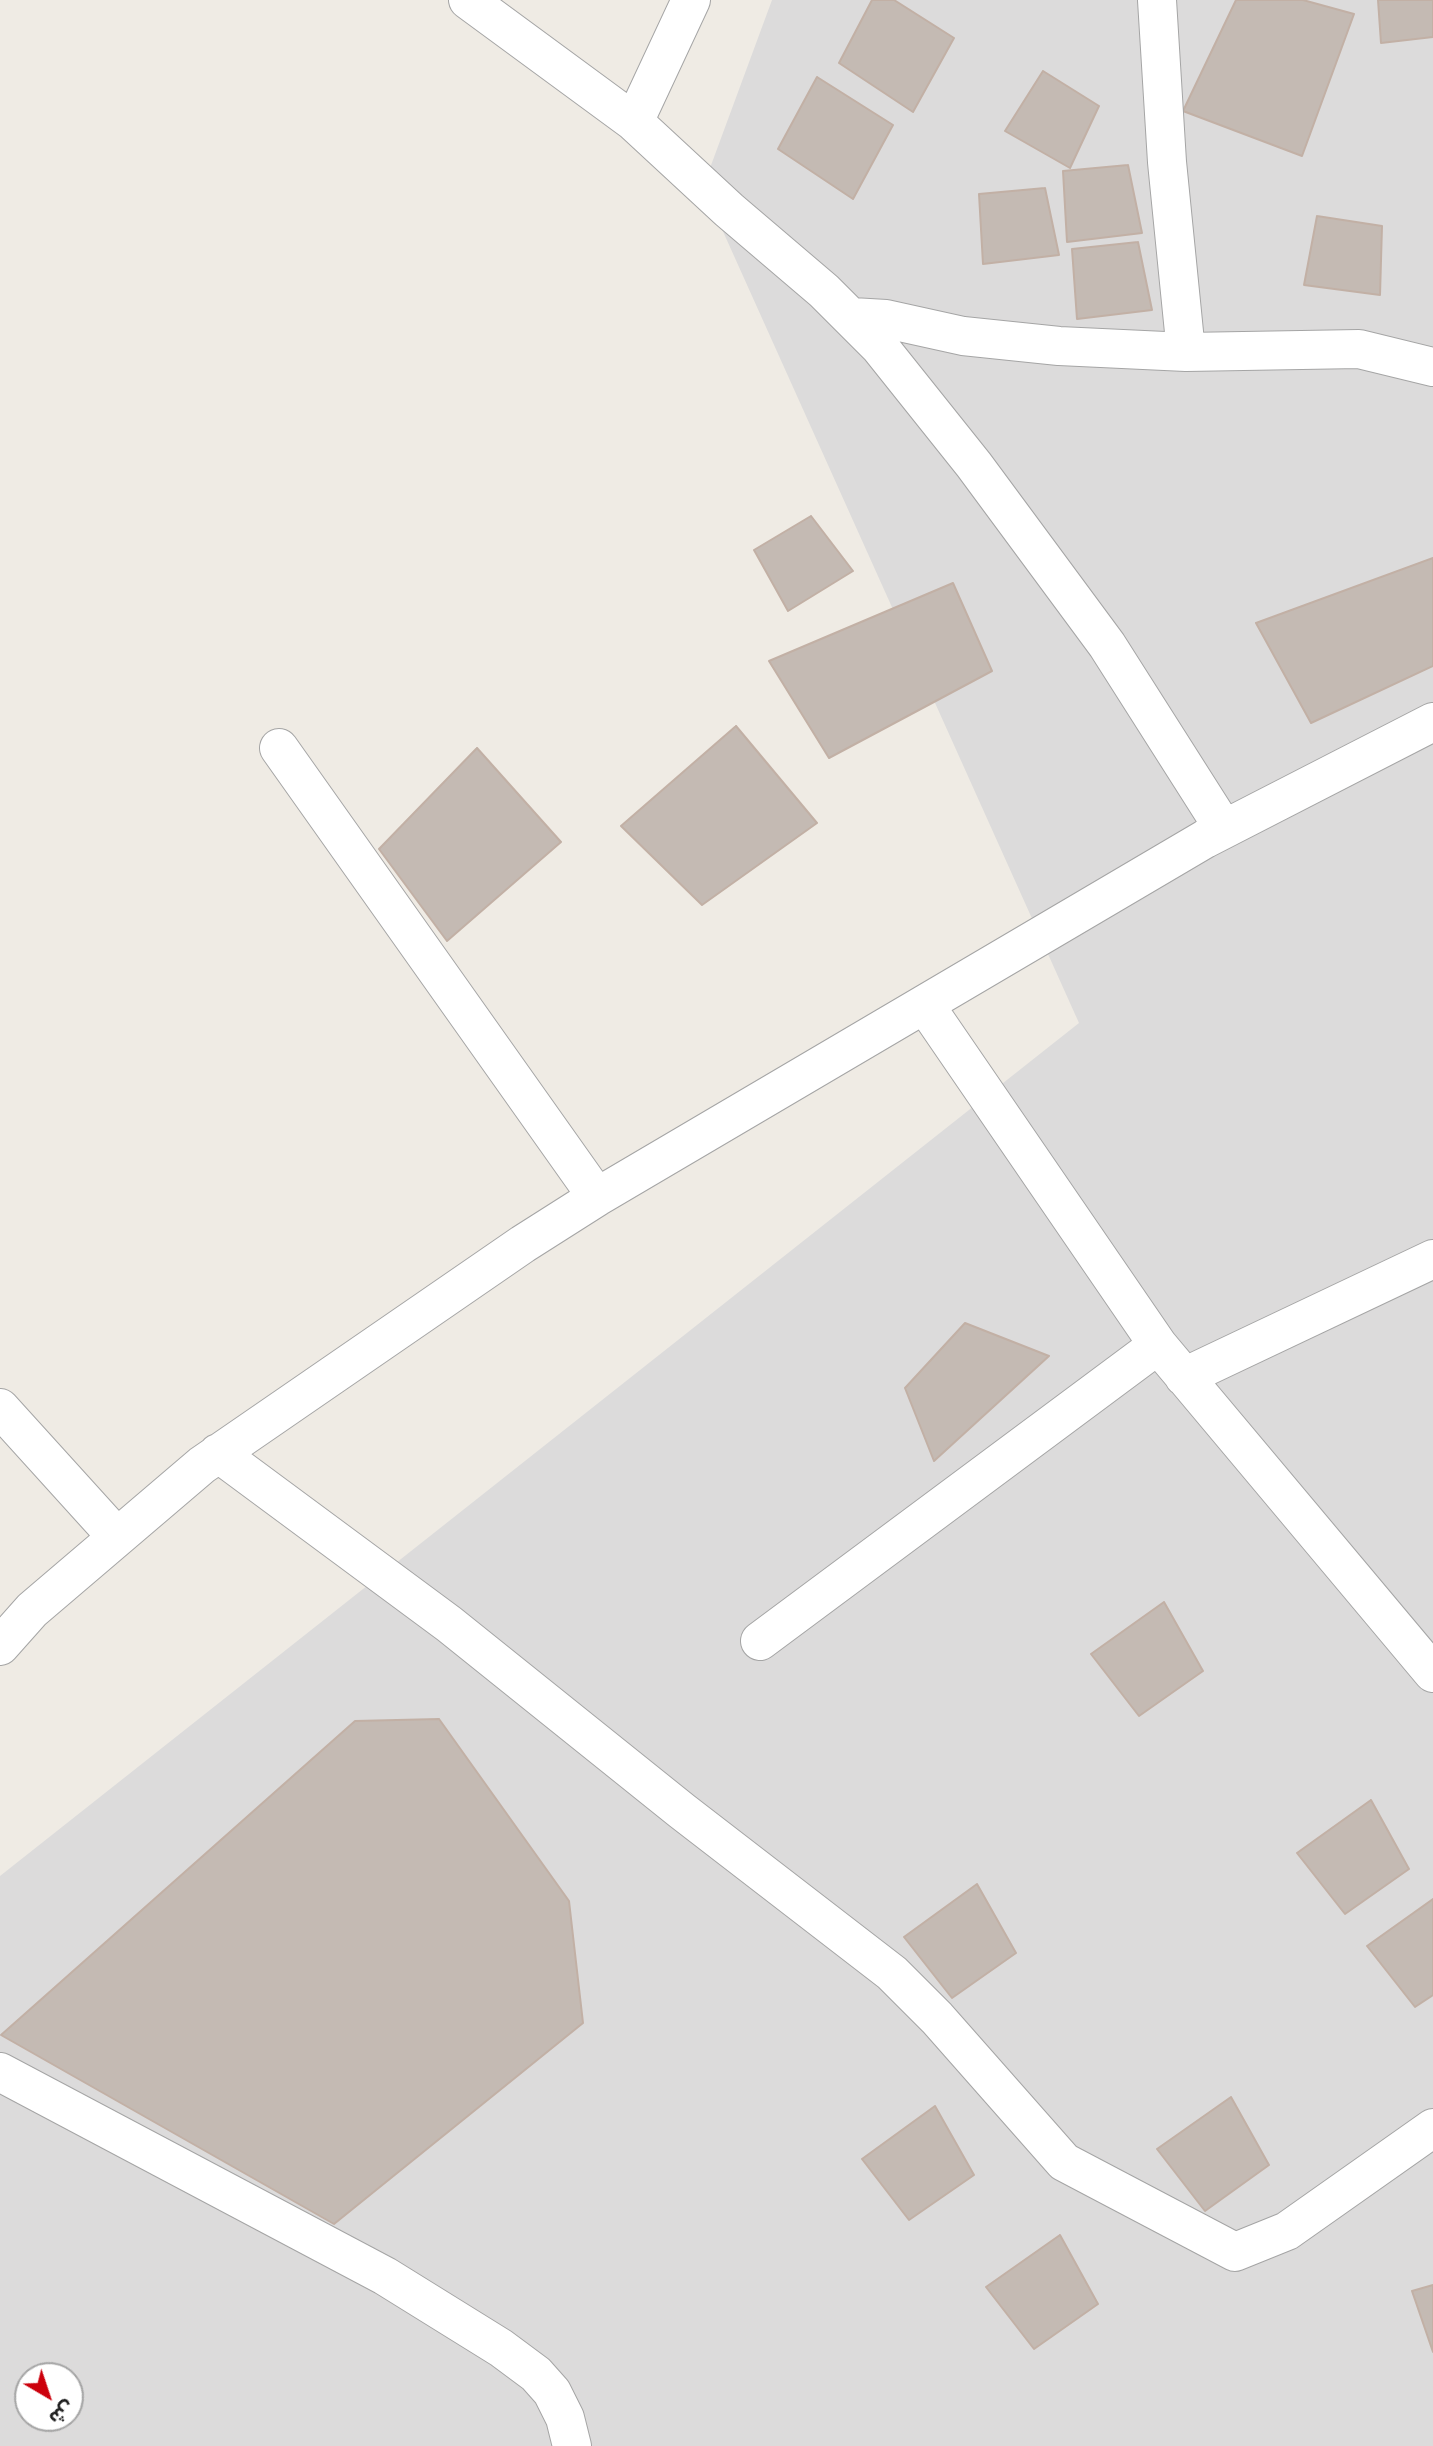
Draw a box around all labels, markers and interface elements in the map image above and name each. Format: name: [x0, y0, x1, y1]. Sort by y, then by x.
north arrow: [14, 2362, 84, 2432]
text: ش: [44, 2395, 79, 2429]

